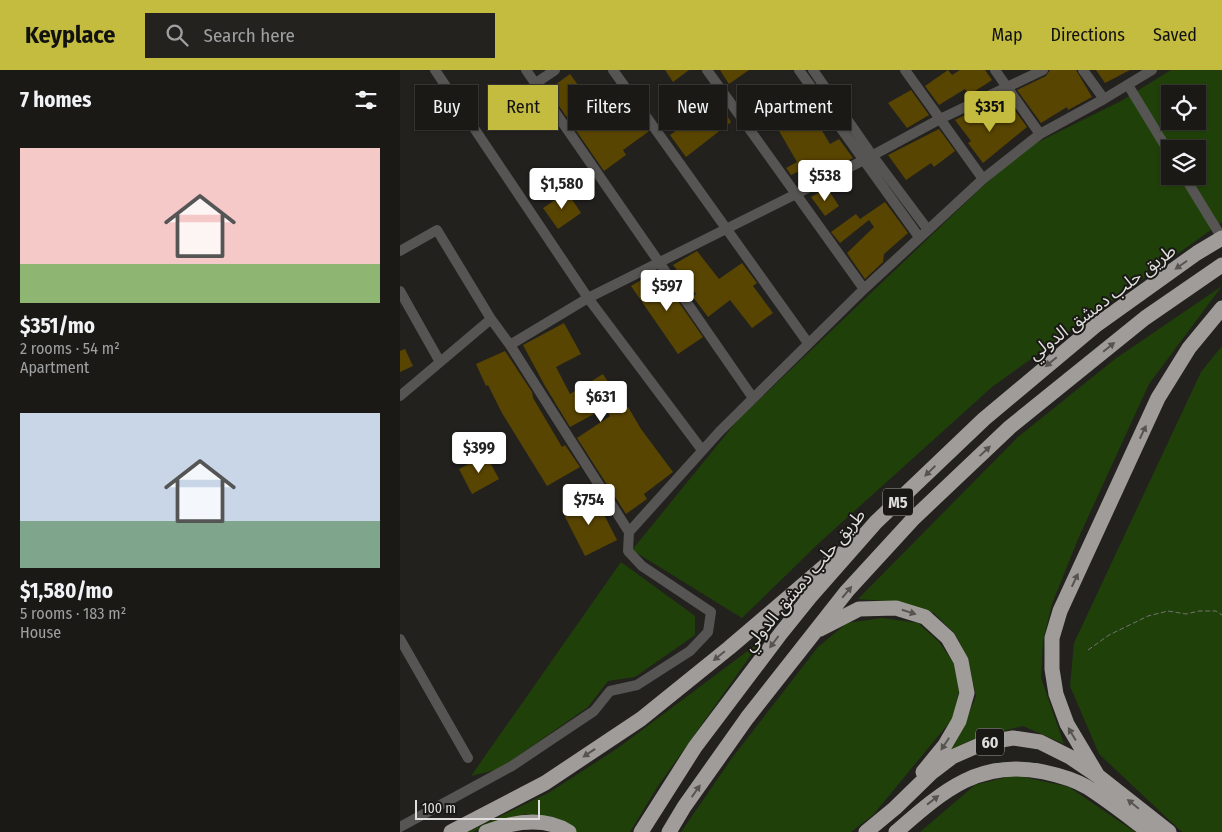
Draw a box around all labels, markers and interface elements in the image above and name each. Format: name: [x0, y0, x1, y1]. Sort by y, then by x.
search box: [145, 13, 495, 58]
text: Keyplace: [25, 21, 115, 49]
icon: search: [163, 21, 191, 49]
text: Search here: [203, 24, 295, 47]
text: Map: [991, 24, 1023, 46]
text: Directions: [1051, 24, 1125, 46]
text: Saved: [1153, 24, 1197, 46]
chip: Buy: [415, 85, 478, 130]
chip: Rent: [488, 85, 558, 130]
chip: Filters: [568, 85, 649, 130]
chip: New: [659, 85, 727, 130]
chip: Apartment: [737, 85, 851, 130]
map controls: [1161, 85, 1206, 185]
button: locate: [1161, 85, 1206, 130]
icon: filters: [352, 86, 380, 114]
text: 7 homes: [20, 87, 91, 113]
pin: $351: [960, 90, 1020, 133]
text: $351: [975, 97, 1005, 116]
button: layers: [1161, 140, 1206, 185]
pin: $538: [795, 160, 855, 202]
text: $538: [809, 166, 841, 185]
pin: $1,580: [521, 168, 603, 210]
text: $1,580: [541, 174, 583, 193]
icon: home: [155, 181, 245, 271]
street label: طريق حلب دمشق الدولي: [1024, 239, 1182, 367]
one-way arrow: [1175, 259, 1188, 270]
pin: $597: [637, 270, 697, 312]
text: $597: [652, 276, 682, 295]
text: $351/mo: [20, 313, 95, 339]
text: 2 rooms · 54 m²: [20, 339, 120, 358]
one-way arrow: [1103, 341, 1116, 352]
one-way arrow: [1045, 357, 1058, 368]
text: Apartment: [20, 358, 89, 377]
pin: $631: [571, 380, 631, 423]
text: $631: [586, 387, 616, 406]
one-way arrow: [1139, 425, 1147, 439]
pin: $399: [449, 432, 509, 474]
text: $399: [463, 438, 495, 457]
one-way arrow: [978, 445, 990, 457]
icon: home: [155, 446, 245, 536]
one-way arrow: [925, 465, 937, 477]
pin: $754: [559, 484, 619, 526]
road number: M5: [883, 488, 913, 516]
text: $754: [574, 490, 604, 509]
street label: طريق حلب دمشق الدولي: [738, 504, 872, 657]
one-way arrow: [1071, 573, 1079, 587]
text: $1,580/mo: [20, 578, 113, 604]
one-way arrow: [841, 586, 852, 599]
text: 5 rooms · 183 m²: [20, 604, 126, 623]
one-way arrow: [901, 609, 916, 617]
text: House: [20, 623, 61, 642]
one-way arrow: [769, 635, 779, 649]
one-way arrow: [713, 650, 726, 661]
one-way arrow: [1068, 727, 1077, 740]
road number: 60: [976, 729, 1004, 756]
one-way arrow: [940, 737, 950, 751]
one-way arrow: [583, 749, 596, 758]
one-way arrow: [691, 784, 701, 798]
one-way arrow: [926, 795, 939, 806]
scale bar: [415, 797, 540, 820]
one-way arrow: [1127, 798, 1140, 809]
text: 100 m: [422, 800, 456, 817]

